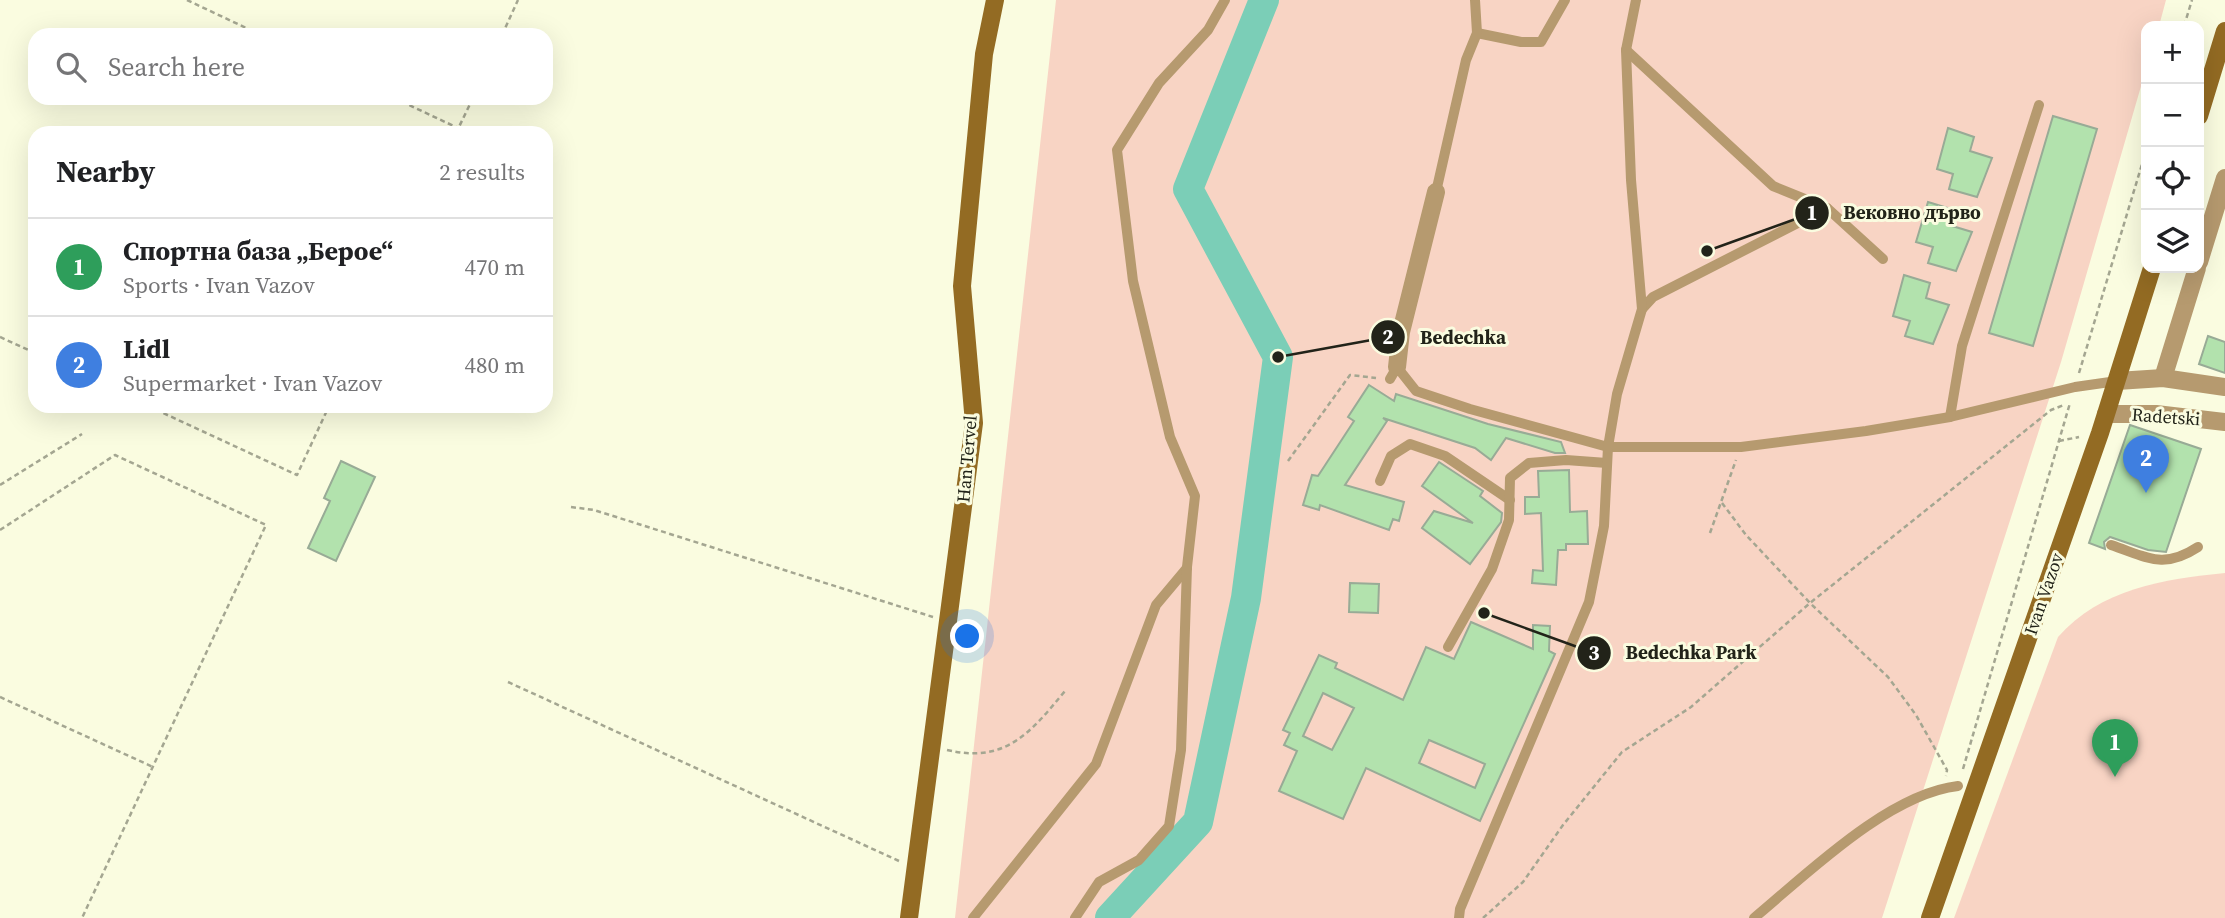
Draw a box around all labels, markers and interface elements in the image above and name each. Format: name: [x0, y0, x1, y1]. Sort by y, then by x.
map controls: [2141, 21, 2204, 273]
button: +: [2141, 21, 2204, 84]
search box: [28, 28, 553, 105]
icon: search: [52, 48, 90, 86]
text: Search here: [108, 49, 245, 85]
button: −: [2141, 84, 2204, 147]
button: locate: [2141, 147, 2204, 210]
text: Nearby: [56, 151, 155, 192]
text: 2 results: [439, 156, 525, 188]
callout: Вековно дърво: [1794, 193, 1995, 233]
text: 1: [1806, 198, 1818, 227]
text: Вековно дърво: [1843, 199, 1981, 225]
button: layers: [2141, 210, 2204, 273]
text: Спортна база „Берое“: [123, 233, 393, 269]
text: 1: [73, 251, 85, 283]
text: 470 m: [464, 251, 525, 283]
text: Sports · Ivan Vazov: [123, 269, 315, 301]
callout: Bedechka: [1371, 317, 1520, 357]
text: 2: [1382, 322, 1394, 351]
text: Bedechka: [1420, 324, 1507, 350]
text: Lidl: [123, 331, 170, 367]
text: 2: [73, 349, 85, 381]
text: 480 m: [464, 349, 525, 381]
text: Supermarket · Ivan Vazov: [123, 367, 383, 399]
street label: Radetski: [2131, 402, 2201, 431]
street label: Han Tervel: [950, 414, 983, 504]
pin: 2: [2123, 435, 2169, 493]
street label: Ivan Vazov: [2018, 549, 2069, 638]
your location: [950, 619, 984, 653]
callout: Bedechka Park: [1576, 633, 1770, 673]
text: 3: [1588, 638, 1600, 667]
text: Bedechka Park: [1625, 639, 1757, 665]
pin: 1: [2092, 719, 2138, 777]

